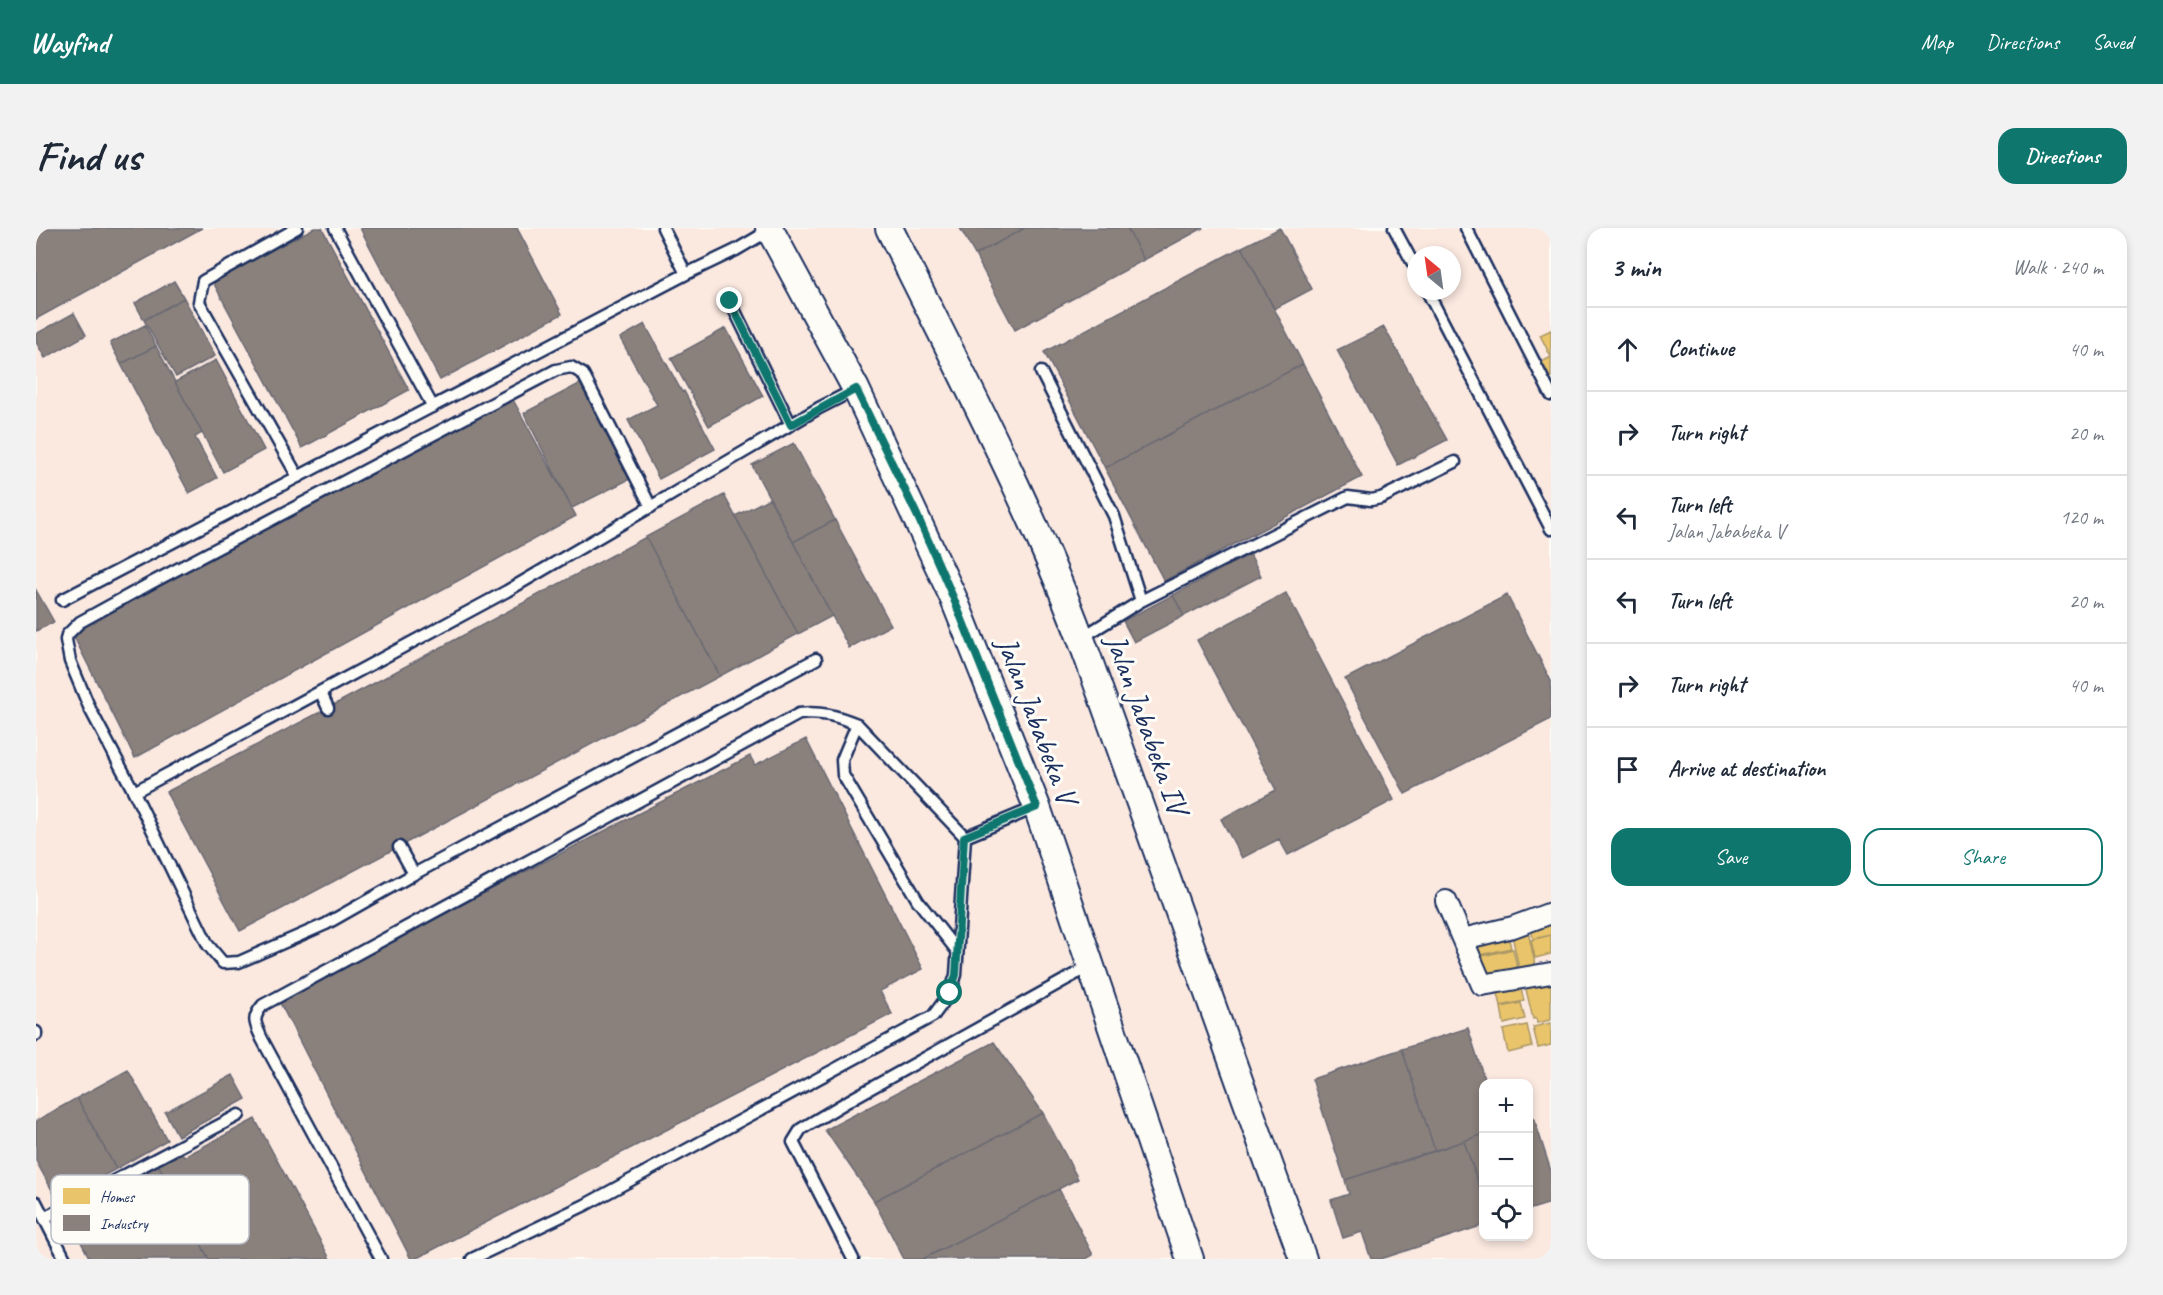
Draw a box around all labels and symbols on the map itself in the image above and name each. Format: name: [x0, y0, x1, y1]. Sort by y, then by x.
north arrow: [1407, 246, 1461, 300]
route end: [716, 287, 742, 313]
street label: Jalan Jababeka IV: [1096, 627, 1199, 824]
street label: Jalan Jababeka V: [987, 629, 1088, 814]
route start: [936, 979, 962, 1005]
legend: [51, 1175, 249, 1244]
text: Homes: [100, 1187, 136, 1207]
text: Industry: [100, 1214, 149, 1234]

